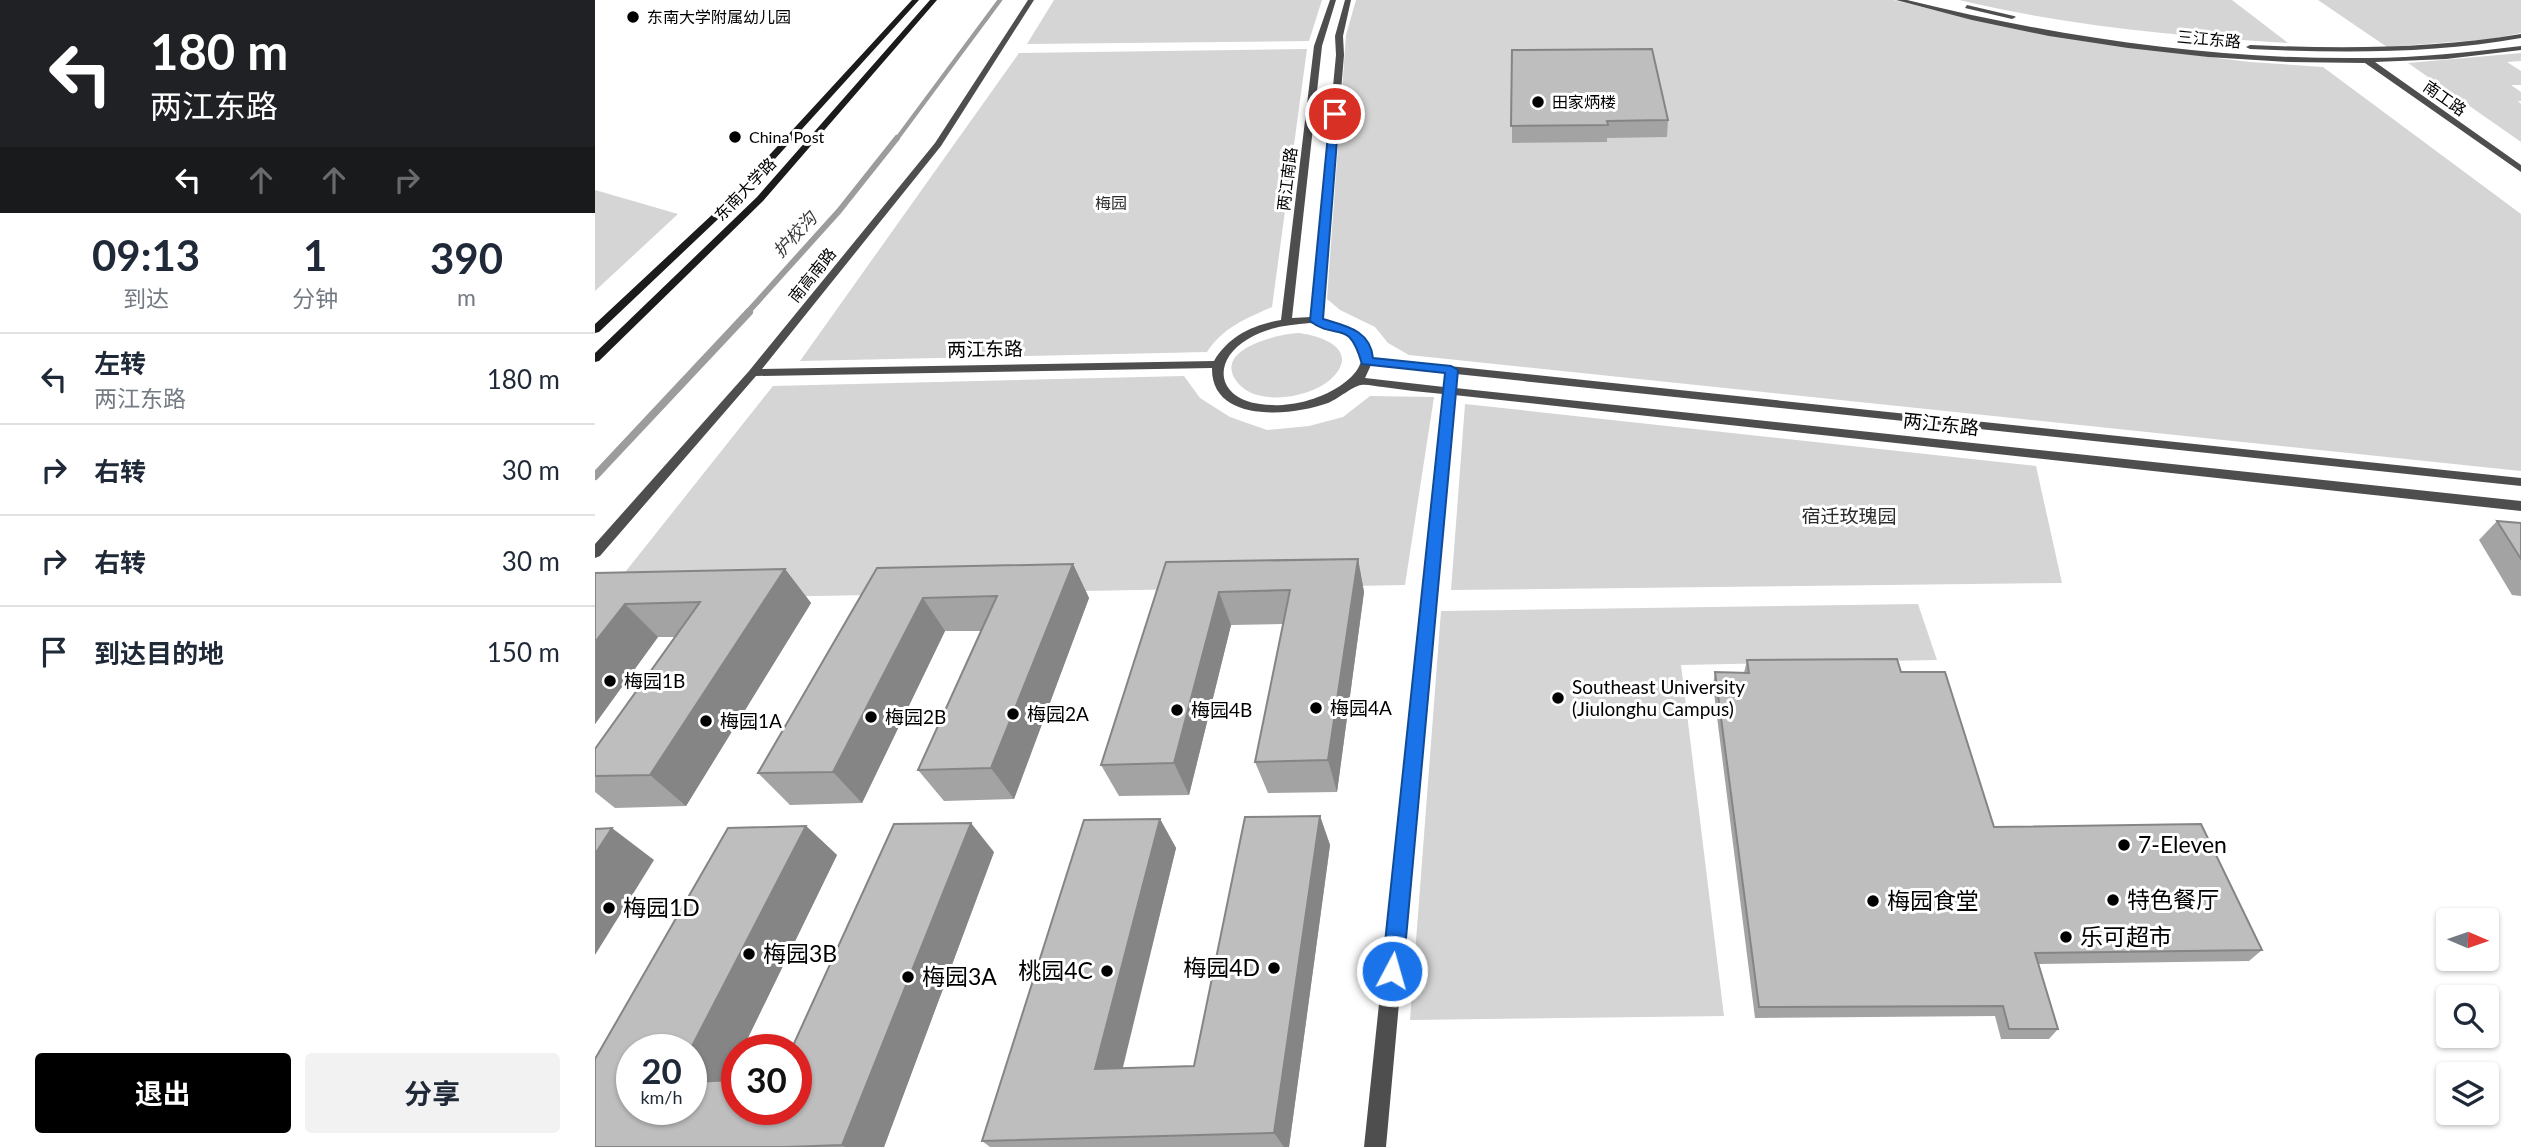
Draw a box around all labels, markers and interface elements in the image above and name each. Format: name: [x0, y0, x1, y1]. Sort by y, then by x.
place label: 东南大学附属幼儿园: [647, 7, 791, 26]
marker: 东南大学附属幼儿园: [625, 9, 641, 25]
text: 180 m: [150, 22, 288, 80]
street label: 三江东路: [2176, 26, 2242, 51]
icon: left: [35, 28, 126, 119]
street label: 南工路: [2420, 76, 2470, 119]
pin: [1305, 84, 1365, 144]
text: 两江东路: [150, 86, 278, 125]
place label: 田家炳楼: [1552, 92, 1616, 111]
marker: 田家炳楼: [1530, 94, 1546, 110]
icon: arrive: [1316, 95, 1354, 133]
place label: China Post: [749, 127, 825, 146]
marker: China Post: [727, 129, 743, 145]
street label: 两江南路: [1273, 146, 1300, 212]
street label: 东南大学路: [710, 153, 779, 224]
icon: left: [169, 161, 207, 199]
icon: ahead: [242, 161, 280, 199]
icon: ahead: [315, 161, 353, 199]
icon: right: [388, 161, 426, 199]
park label: 梅园: [1095, 193, 1127, 212]
water label: 护校沟: [768, 206, 822, 262]
text: 09:13: [92, 230, 200, 280]
text: 1: [303, 230, 327, 280]
text: 390: [430, 233, 503, 283]
street label: 南高南路: [784, 244, 839, 306]
text: m: [457, 283, 476, 311]
text: 到达: [123, 284, 169, 312]
text: 分钟: [292, 284, 338, 312]
street label: 两江东路: [947, 336, 1023, 361]
text: 左转: [94, 347, 146, 379]
icon: left: [35, 360, 73, 398]
text: 180 m: [487, 363, 560, 395]
text: 两江东路: [94, 384, 186, 412]
street label: 两江东路: [1902, 408, 1980, 439]
icon: right: [35, 451, 73, 489]
text: 30 m: [502, 454, 560, 486]
text: 右转: [94, 455, 146, 487]
park label: 宿迁玫瑰园: [1801, 504, 1897, 527]
icon: right: [35, 542, 73, 580]
text: 30 m: [502, 545, 560, 577]
text: 右转: [94, 546, 146, 578]
icon: arrive: [35, 633, 73, 671]
text: 150 m: [487, 636, 560, 668]
text: 到达目的地: [94, 637, 224, 669]
place label: 梅园1B: [624, 669, 685, 692]
marker: 梅园1B: [602, 673, 618, 689]
place label: Southeast University (Jiulonghu Campus): [1572, 675, 1745, 720]
marker: Southeast University (Jiulonghu Campus): [1550, 690, 1566, 706]
place label: 梅园4A: [1330, 696, 1392, 719]
place label: 梅园4B: [1191, 698, 1252, 721]
marker: 梅园4A: [1308, 700, 1324, 716]
place label: 梅园2A: [1027, 702, 1089, 725]
marker: 梅园4B: [1169, 702, 1185, 718]
place label: 梅园2B: [885, 705, 946, 728]
marker: 梅园2A: [1005, 706, 1021, 722]
place label: 梅园1A: [720, 709, 782, 732]
marker: 梅园2B: [863, 709, 879, 725]
marker: 梅园1A: [698, 713, 714, 729]
place label: 7-Eleven: [2138, 830, 2227, 858]
marker: 7-Eleven: [2116, 837, 2132, 853]
place label: 特色餐厅: [2127, 885, 2219, 913]
place label: 梅园食堂: [1887, 886, 1979, 914]
marker: 特色餐厅: [2105, 892, 2121, 908]
place label: 梅园1D: [623, 893, 700, 921]
marker: 梅园食堂: [1865, 893, 1881, 909]
marker: 梅园1D: [601, 900, 617, 916]
north arrow: [2436, 908, 2499, 971]
map controls: [2436, 908, 2499, 1125]
place label: 乐可超市: [2080, 922, 2172, 950]
marker: 乐可超市: [2058, 929, 2074, 945]
position arrow: [1355, 934, 1429, 1008]
place label: 梅园3B: [763, 939, 837, 967]
marker: 梅园3B: [741, 946, 757, 962]
place label: 梅园4D: [1183, 953, 1260, 981]
place label: 桃园4C: [1018, 956, 1093, 984]
marker: 梅园4D: [1266, 960, 1282, 976]
place label: 梅园3A: [922, 962, 997, 990]
marker: 桃园4C: [1099, 963, 1115, 979]
marker: 梅园3A: [900, 969, 916, 985]
button: search: [2436, 985, 2499, 1048]
speed limit sign: 30: [721, 1034, 812, 1125]
text: 20: [641, 1049, 682, 1091]
button: 退出: [35, 1053, 291, 1133]
button: 分享: [305, 1053, 560, 1133]
button: layers: [2436, 1062, 2499, 1125]
text: km/h: [640, 1086, 683, 1108]

